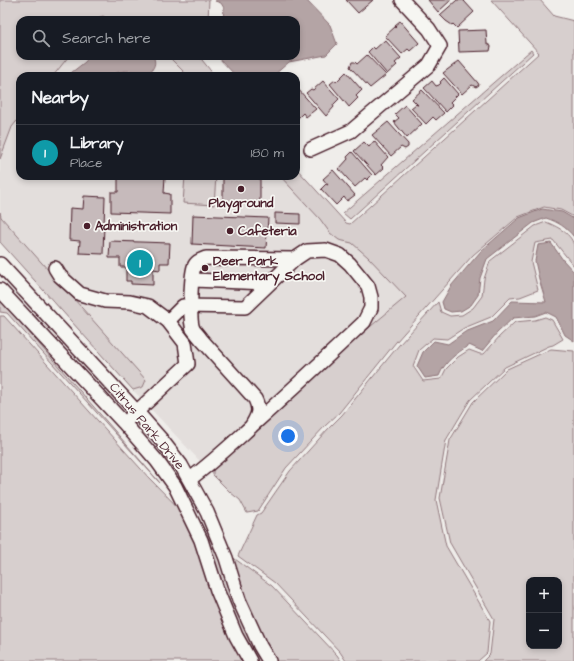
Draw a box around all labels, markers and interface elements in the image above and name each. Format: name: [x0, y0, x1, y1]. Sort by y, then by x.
search box: [16, 16, 300, 60]
icon: search: [30, 27, 52, 49]
text: Search here: [62, 28, 151, 49]
text: Nearby: [32, 86, 89, 110]
text: Library: [70, 133, 124, 154]
text: 1: [44, 144, 46, 162]
text: 180 m: [250, 144, 284, 162]
text: Place: [70, 154, 102, 172]
marker: Playground: [236, 184, 246, 194]
place label: Playground: [208, 194, 274, 214]
place label: Administration: [95, 217, 178, 235]
marker: Administration: [82, 221, 92, 231]
place label: Cafeteria: [238, 222, 297, 240]
marker: Cafeteria: [225, 226, 235, 236]
pin: 1: [127, 248, 153, 278]
place label: Deer Park Elementary School: [213, 252, 325, 286]
marker: Deer Park Elementary School: [200, 263, 210, 273]
street label: Citrus Park Drive: [105, 379, 189, 473]
your location: [278, 426, 298, 446]
map controls: [526, 577, 562, 649]
button: +: [526, 577, 562, 613]
button: −: [526, 613, 562, 649]

